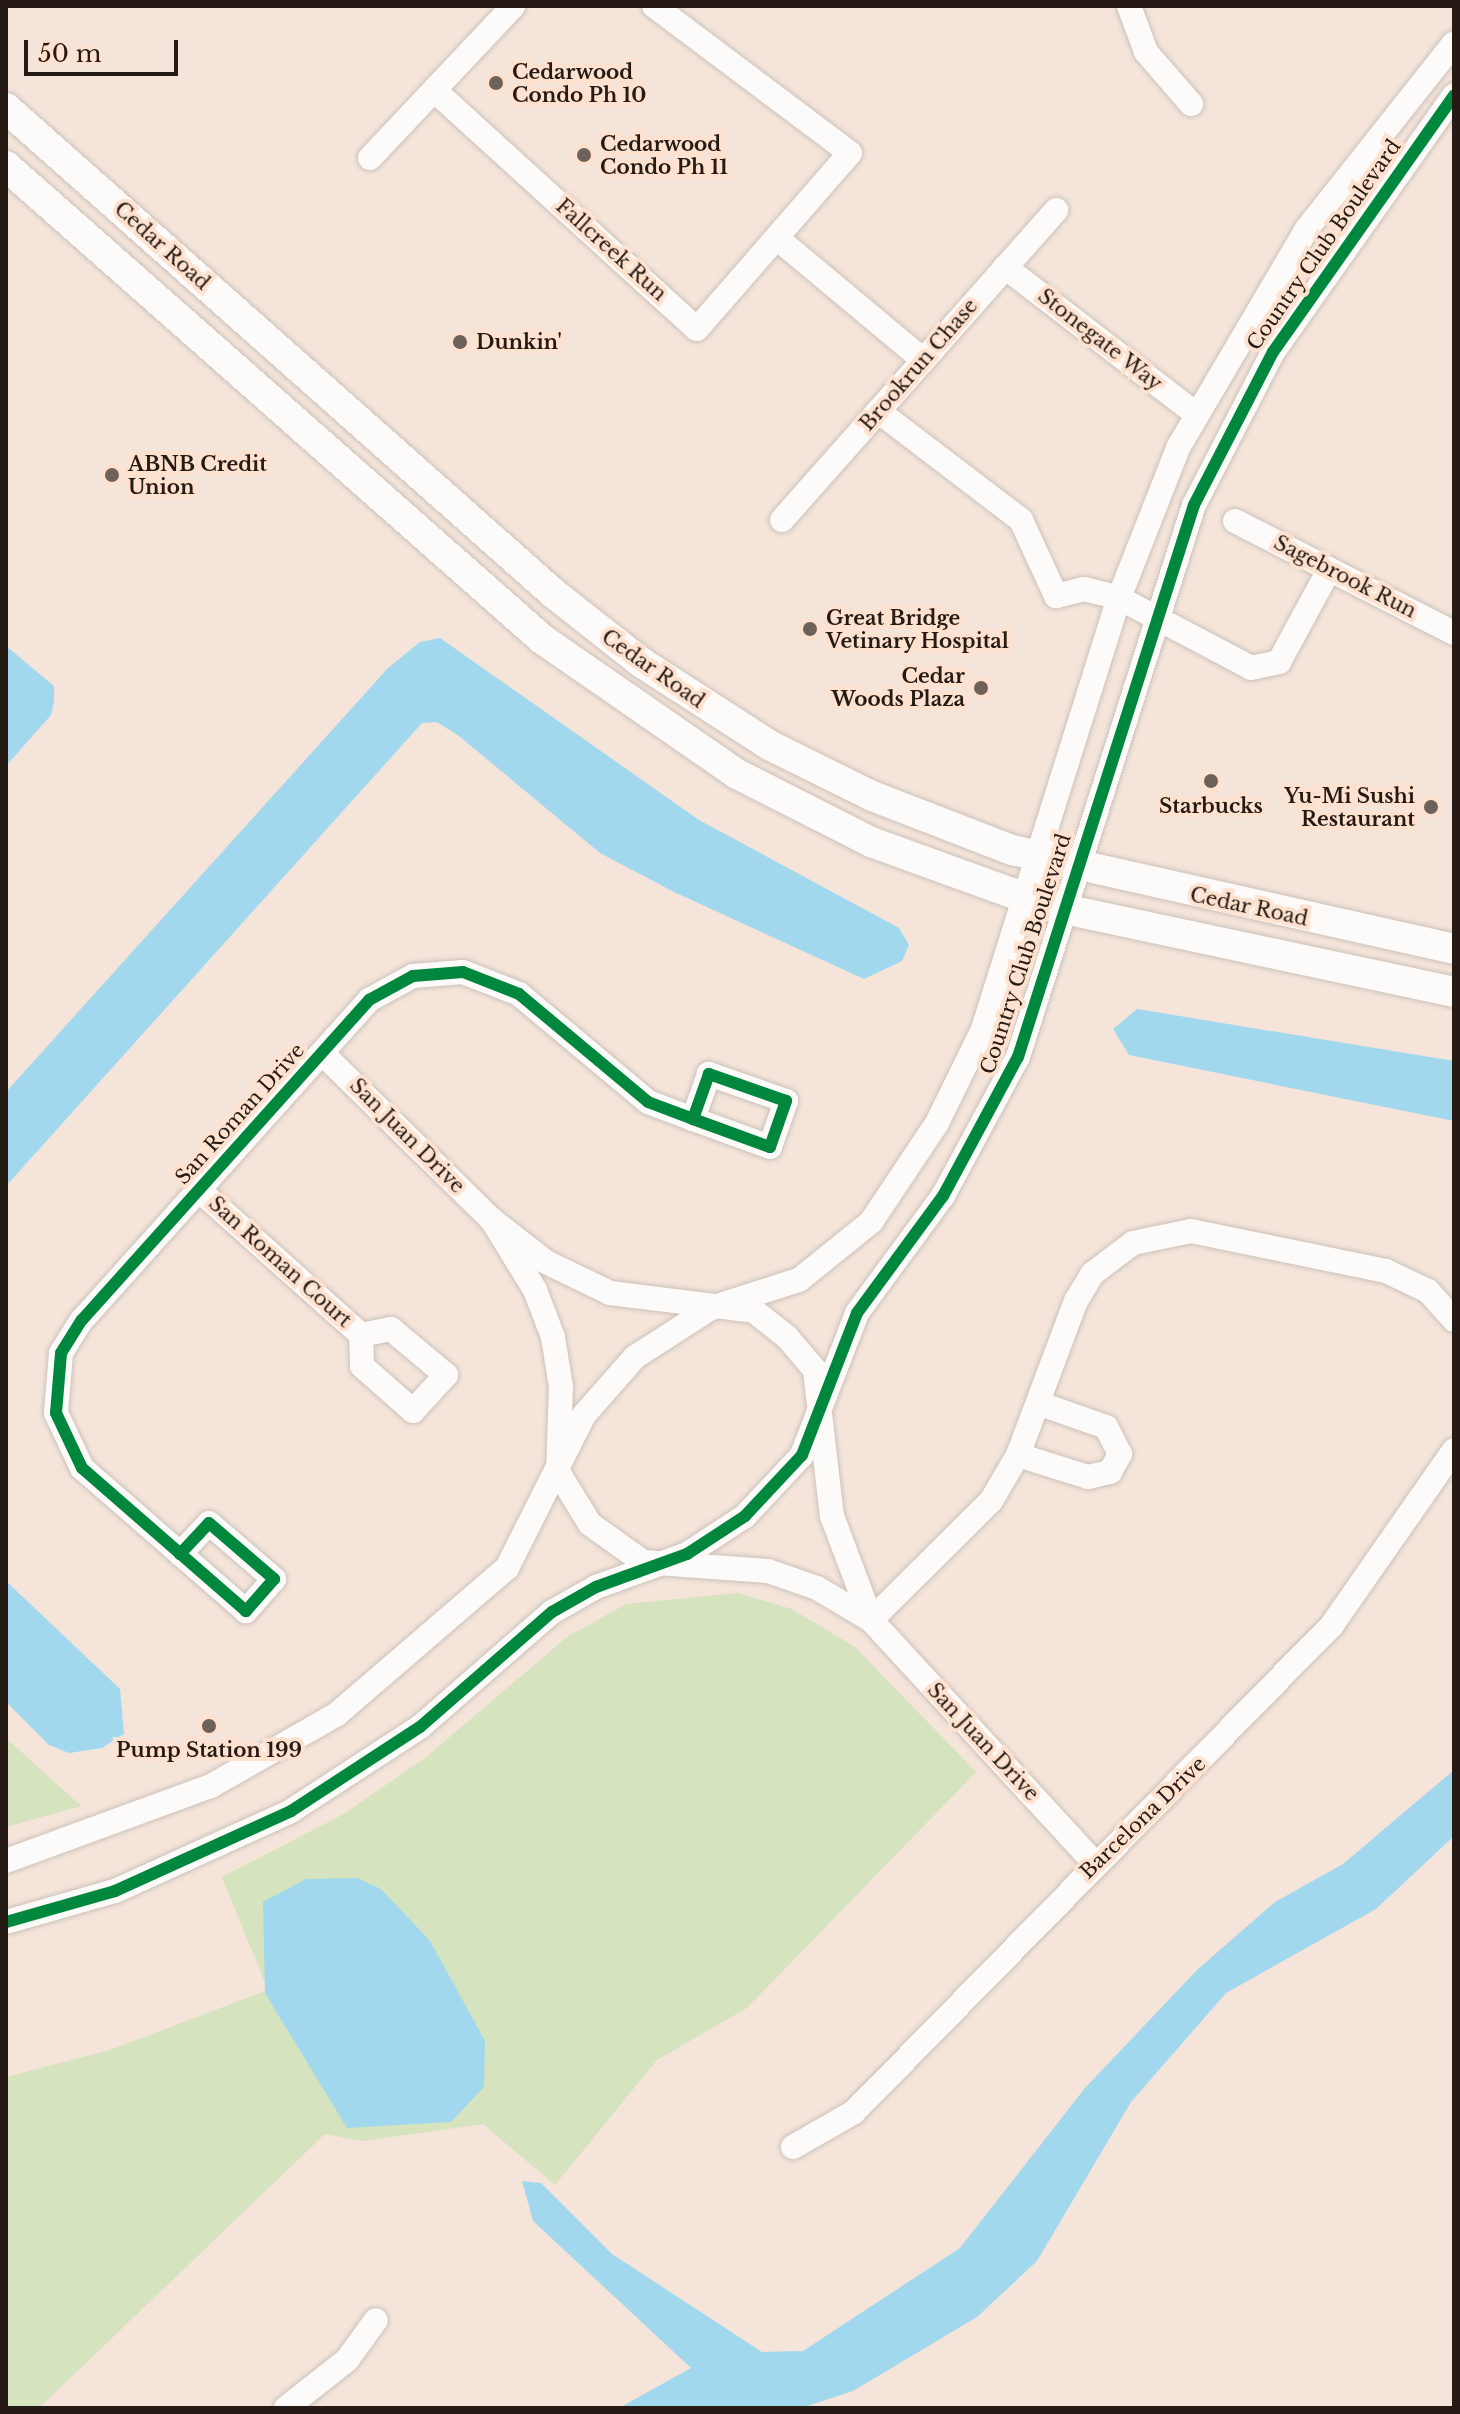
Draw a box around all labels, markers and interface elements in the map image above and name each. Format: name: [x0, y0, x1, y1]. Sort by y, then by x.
scale bar: [28, 24, 182, 74]
text: 50 m: [38, 39, 101, 68]
place label: Cedarwood Condo Ph 10: [512, 60, 646, 107]
marker: Cedarwood Condo Ph 10: [487, 74, 505, 92]
place label: Cedarwood Condo Ph 11: [600, 132, 728, 179]
street label: Country Club Boulevard: [1242, 135, 1406, 355]
marker: Cedarwood Condo Ph 11: [575, 146, 593, 164]
street label: Fallcreek Run: [551, 194, 671, 306]
street label: Cedar Road: [109, 197, 215, 295]
street label: Stonegate Way: [1033, 284, 1167, 396]
street label: Brookrun Chase: [855, 294, 983, 436]
place label: Dunkin': [476, 330, 562, 354]
marker: Dunkin': [451, 333, 469, 351]
place label: ABNB Credit Union: [128, 452, 267, 499]
marker: ABNB Credit Union: [103, 466, 121, 484]
street label: Sagebrook Run: [1270, 531, 1420, 623]
place label: Great Bridge Vetinary Hospital: [826, 606, 1010, 653]
marker: Great Bridge Vetinary Hospital: [801, 620, 819, 638]
street label: Cedar Road: [597, 625, 709, 713]
place label: Cedar Woods Plaza: [831, 664, 965, 711]
marker: Cedar Woods Plaza: [972, 679, 990, 697]
marker: Starbucks: [1202, 772, 1220, 790]
place label: Yu-Mi Sushi Restaurant: [1284, 784, 1415, 831]
place label: Starbucks: [1159, 794, 1263, 818]
marker: Yu-Mi Sushi Restaurant: [1422, 798, 1440, 816]
street label: Country Club Boulevard: [976, 830, 1076, 1078]
street label: Cedar Road: [1188, 883, 1310, 931]
street label: San Roman Drive: [170, 1039, 310, 1189]
street label: San Juan Drive: [345, 1074, 469, 1198]
street label: San Roman Court: [204, 1192, 356, 1332]
street label: San Juan Drive: [922, 1678, 1044, 1806]
marker: Pump Station 199: [200, 1717, 218, 1735]
place label: Pump Station 199: [116, 1738, 302, 1762]
street label: Barcelona Drive: [1075, 1752, 1211, 1884]

